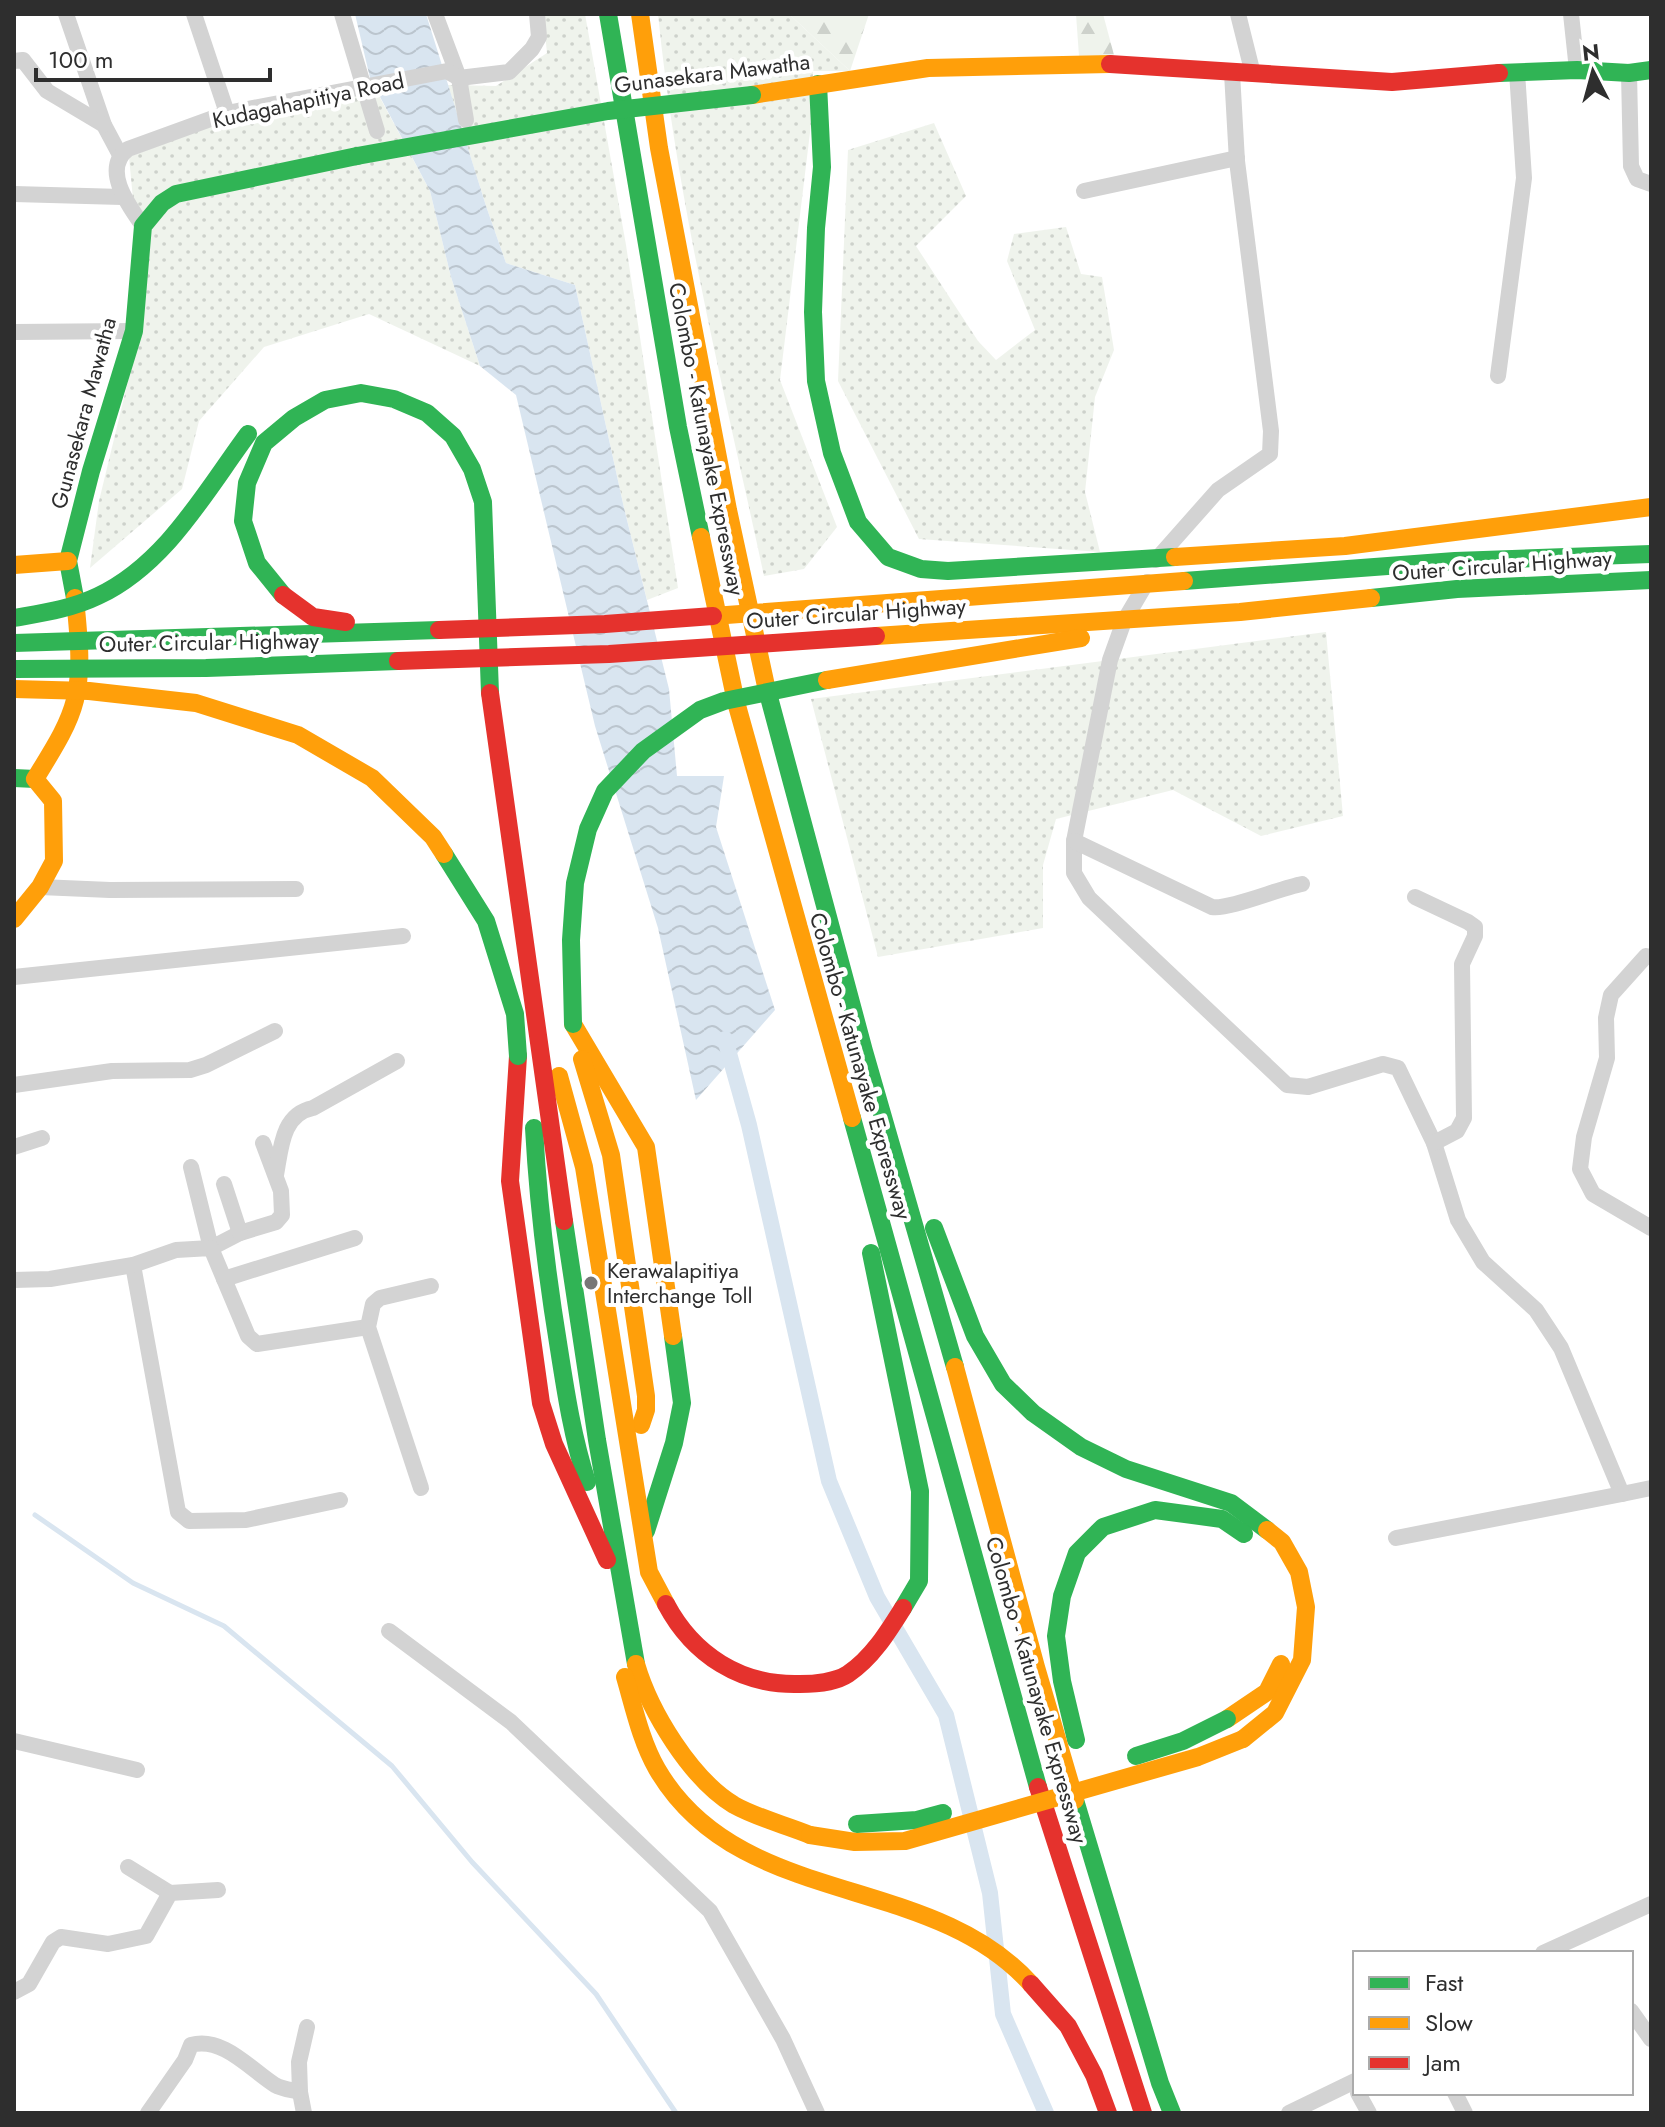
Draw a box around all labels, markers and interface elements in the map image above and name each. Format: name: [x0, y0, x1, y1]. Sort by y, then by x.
scale bar: [36, 32, 270, 82]
north arrow: [1553, 32, 1633, 112]
text: N: [1581, 35, 1601, 69]
text: 100 m: [48, 42, 114, 77]
street label: Gunasekara Mawatha: [612, 45, 812, 101]
street label: Kudagahapitiya Road: [209, 64, 407, 136]
street label: Colombo - Katunayake Expressway: [661, 280, 753, 599]
street label: Gunasekara Mawatha: [42, 314, 124, 512]
street label: Outer Circular Highway: [1391, 541, 1613, 589]
street label: Outer Circular Highway: [745, 589, 967, 637]
street label: Outer Circular Highway: [99, 624, 320, 660]
street label: Colombo - Katunayake Expressway: [802, 909, 920, 1224]
place label: Kerawalapitiya Interchange Toll: [607, 1254, 753, 1311]
marker: Kerawalapitiya Interchange Toll: [582, 1274, 600, 1292]
street label: Colombo - Katunayake Expressway: [978, 1533, 1096, 1848]
legend: [1353, 1951, 1633, 2095]
text: Fast: [1425, 1965, 1463, 2000]
text: Slow: [1425, 2005, 1473, 2040]
text: Jam: [1422, 2045, 1461, 2080]

